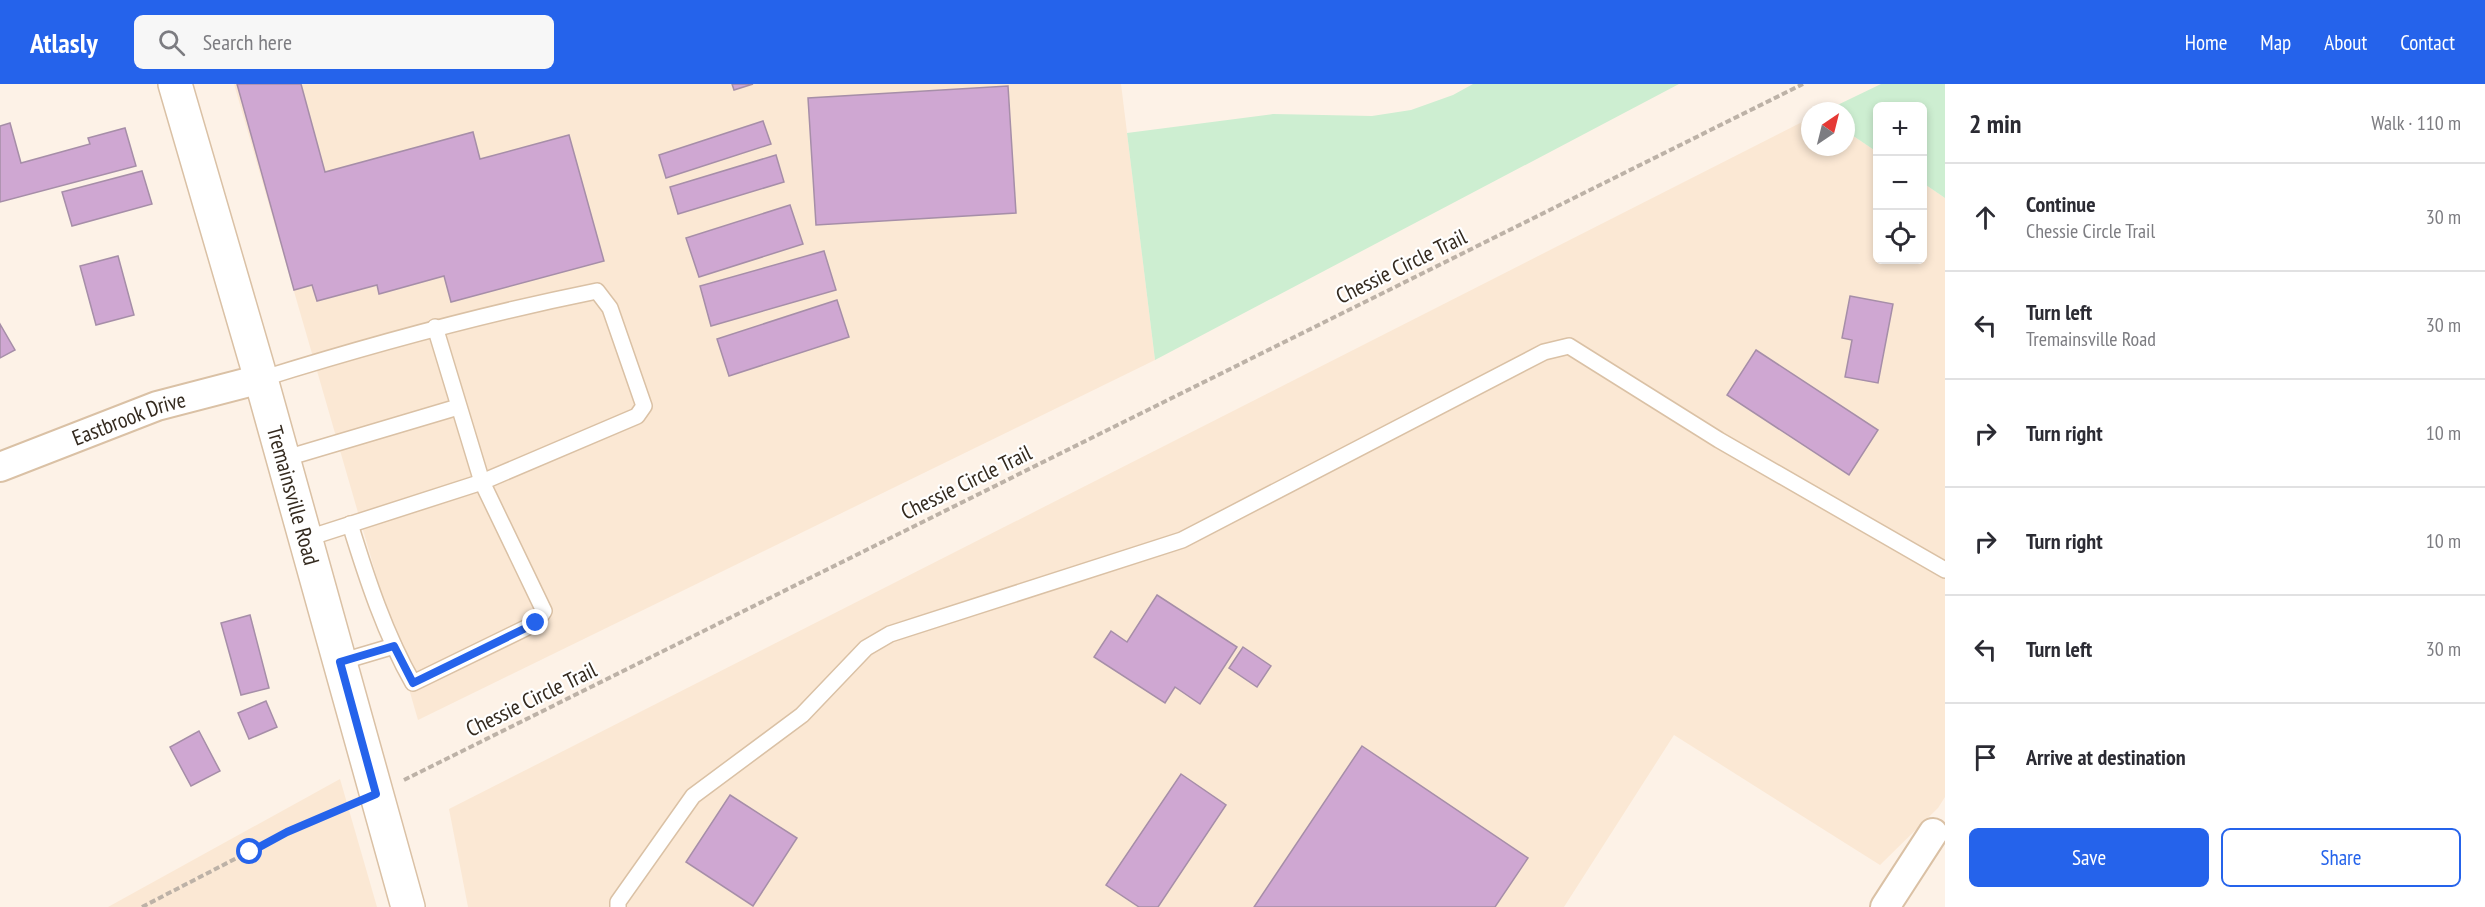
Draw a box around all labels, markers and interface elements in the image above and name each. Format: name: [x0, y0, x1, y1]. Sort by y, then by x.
search box: [134, 15, 554, 69]
text: Atlasly: [30, 24, 98, 61]
icon: search: [155, 26, 188, 59]
text: Search here: [203, 28, 292, 56]
text: Home: [2185, 29, 2227, 56]
text: Map: [2260, 29, 2291, 56]
text: About: [2324, 29, 2367, 56]
text: Contact: [2400, 29, 2455, 56]
north arrow: [1801, 102, 1855, 156]
map controls: [1873, 102, 1927, 264]
button: +: [1873, 102, 1927, 156]
text: 2 min: [1969, 107, 2022, 140]
text: Walk · 110 m: [2371, 110, 2461, 136]
button: −: [1873, 156, 1927, 210]
text: Continue: [2026, 190, 2096, 218]
icon: ahead: [1969, 201, 2002, 234]
text: 30 m: [2426, 204, 2461, 230]
button: locate: [1873, 210, 1927, 264]
text: Chessie Circle Trail: [2026, 218, 2155, 244]
street label: Chessie Circle Trail: [1331, 222, 1472, 310]
text: Turn left: [2026, 298, 2092, 326]
icon: left: [1969, 309, 2002, 342]
text: 30 m: [2426, 312, 2461, 338]
text: Tremainsville Road: [2026, 326, 2156, 352]
street label: Eastbrook Drive: [68, 385, 189, 452]
icon: right: [1969, 417, 2002, 450]
text: Turn right: [2026, 419, 2103, 447]
text: 10 m: [2426, 420, 2461, 446]
street label: Tremainsville Road: [261, 423, 326, 568]
street label: Chessie Circle Trail: [896, 438, 1037, 526]
icon: right: [1969, 525, 2002, 558]
text: Turn right: [2026, 527, 2103, 555]
text: 10 m: [2426, 528, 2461, 554]
route end: [522, 609, 548, 635]
icon: left: [1969, 633, 2002, 666]
text: Turn left: [2026, 635, 2092, 663]
text: 30 m: [2426, 636, 2461, 662]
street label: Chessie Circle Trail: [461, 655, 602, 743]
icon: arrive: [1969, 741, 2002, 774]
text: Arrive at destination: [2026, 743, 2186, 771]
button: Save: [1969, 828, 2209, 887]
button: Share: [2221, 828, 2461, 887]
route start: [236, 838, 262, 864]

